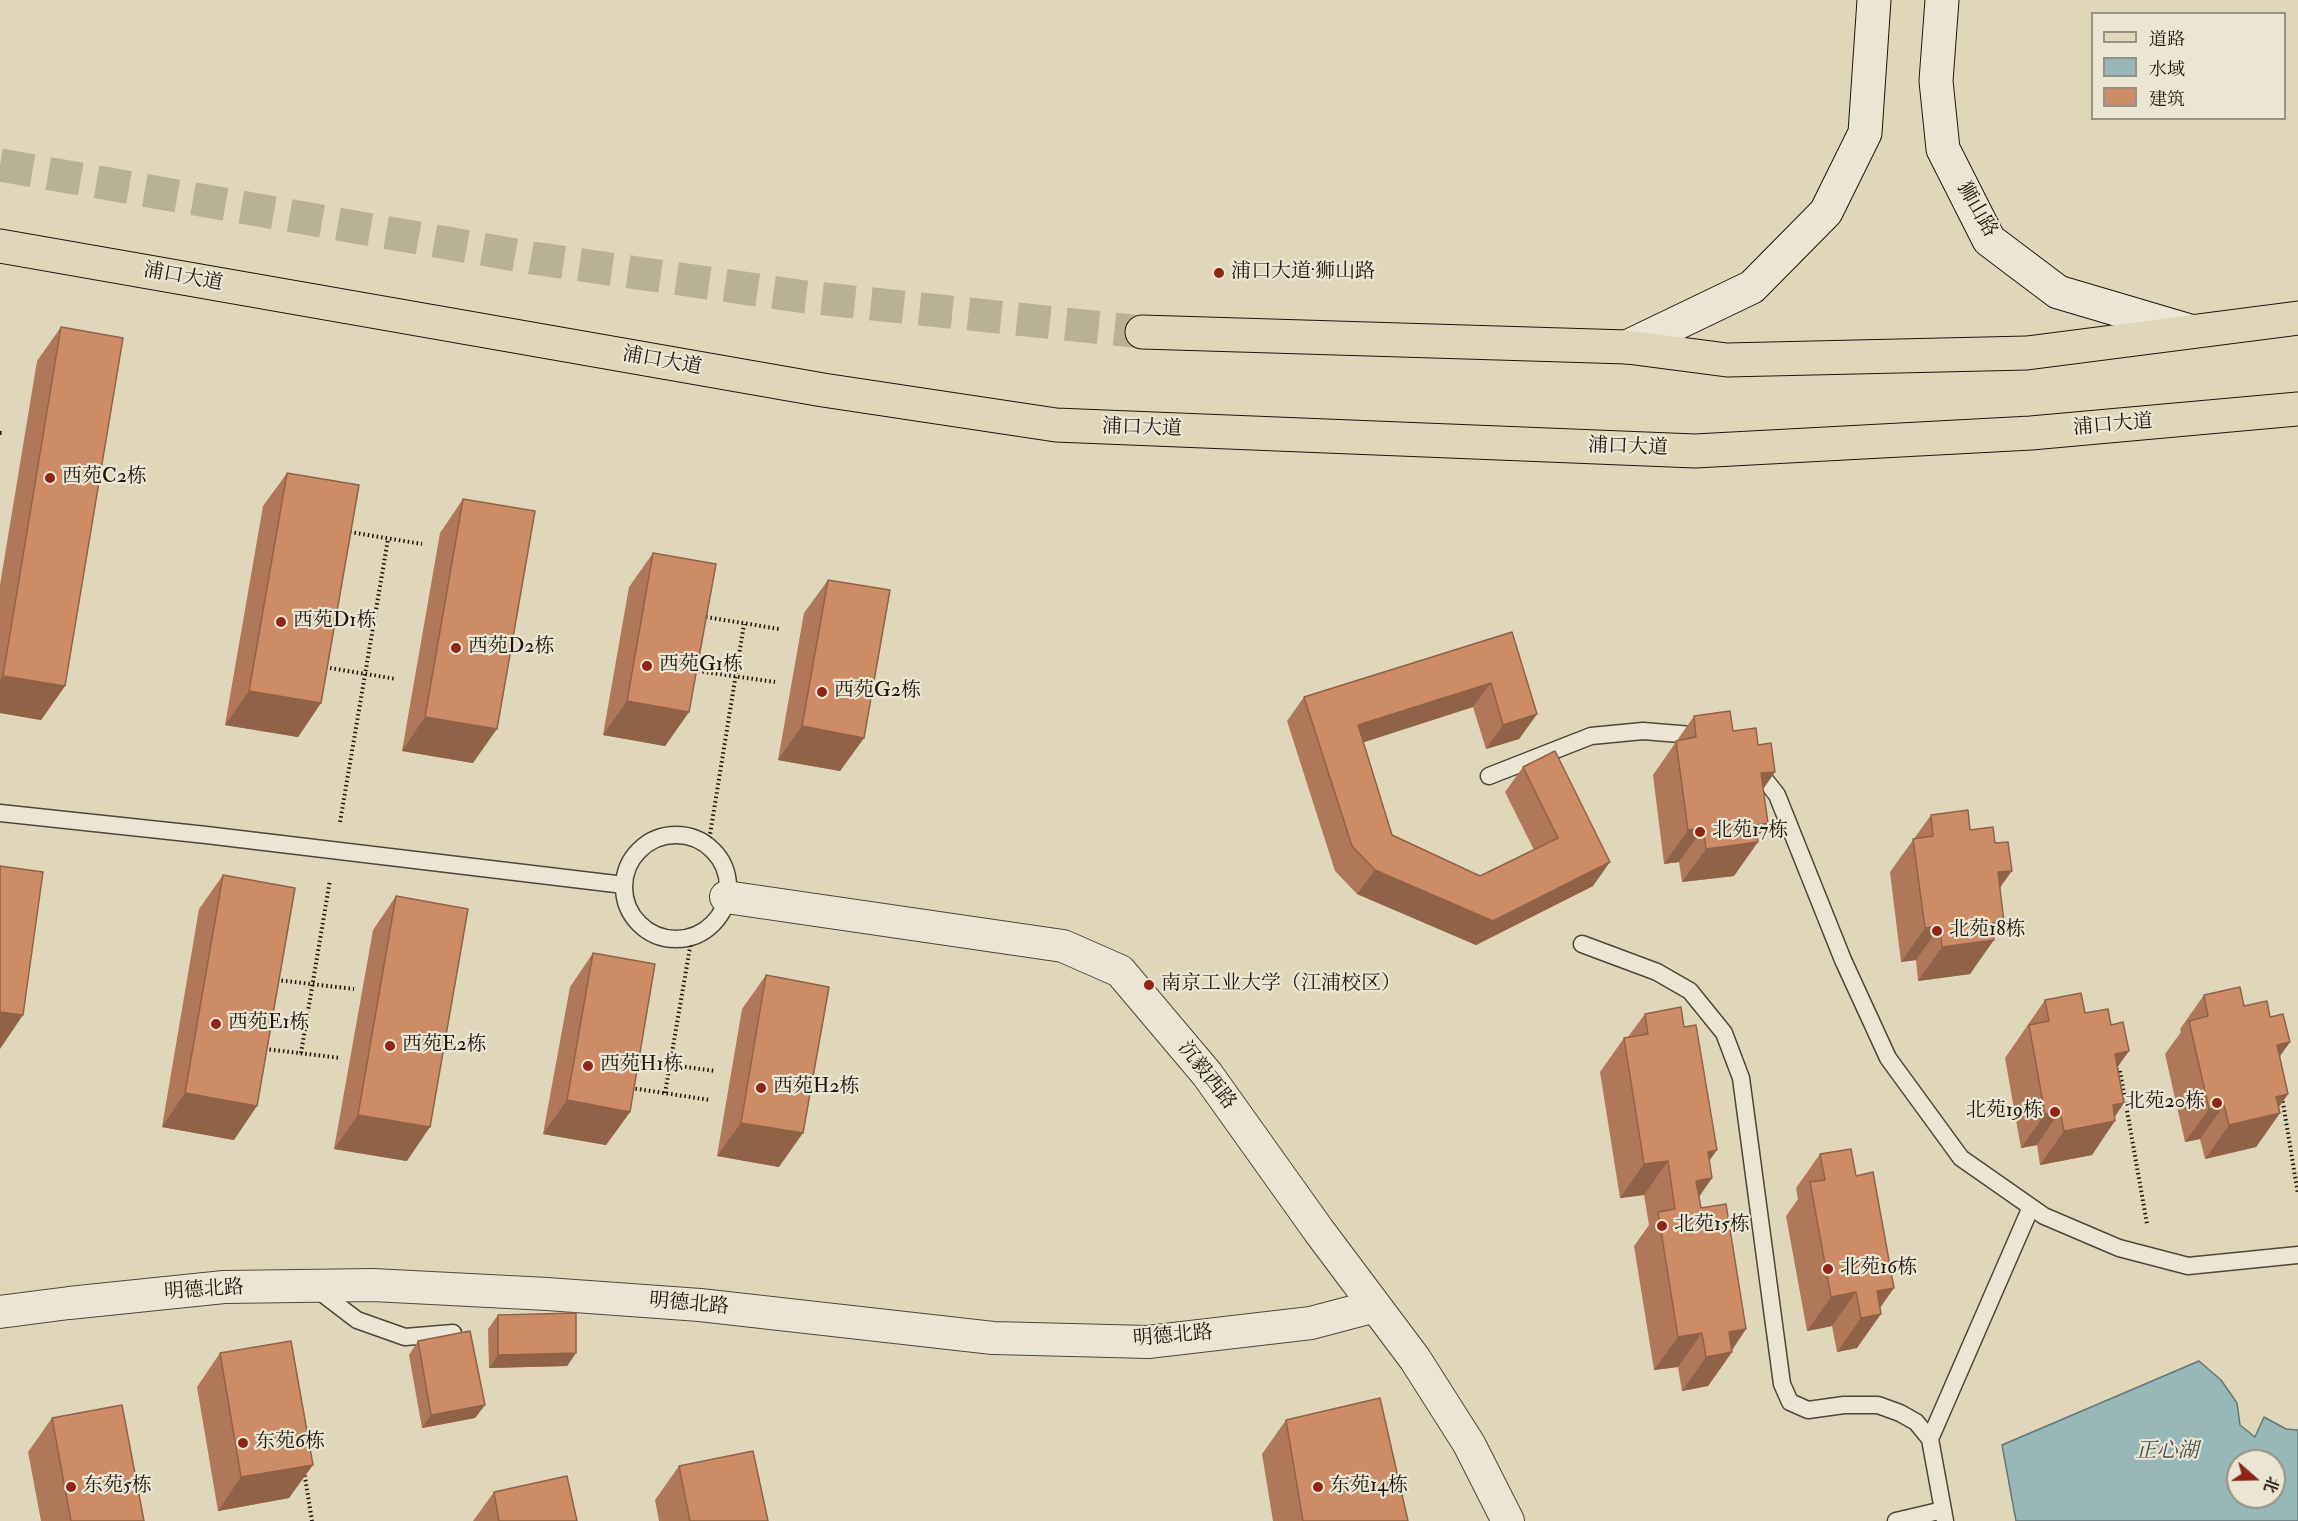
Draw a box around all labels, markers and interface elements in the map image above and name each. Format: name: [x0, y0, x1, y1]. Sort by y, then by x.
legend: [2091, 12, 2286, 120]
text: 道路: [2149, 28, 2185, 51]
text: 水域: [2149, 58, 2185, 81]
text: 建筑: [2149, 88, 2185, 111]
street label: 狮山路: [1951, 178, 2001, 242]
street label: 浦口大道: [142, 259, 224, 297]
place label: 浦口大道·狮山路: [1231, 261, 1375, 285]
marker: 浦口大道·狮山路: [1212, 266, 1226, 280]
street label: 浦口大道: [621, 343, 703, 381]
street label: 浦口大道: [2072, 411, 2154, 441]
street label: 浦口大道: [1102, 416, 1182, 442]
street label: 浦口大道: [1588, 435, 1668, 461]
place label: 西苑C2栋: [62, 466, 147, 490]
marker: 西苑C2栋: [43, 471, 57, 485]
place label: 西苑D1栋: [293, 610, 376, 634]
marker: 西苑D1栋: [274, 615, 288, 629]
place label: 西苑D2栋: [468, 636, 554, 660]
marker: 西苑D2栋: [449, 641, 463, 655]
place label: 西苑G1栋: [659, 654, 743, 678]
marker: 西苑G1栋: [640, 659, 654, 673]
place label: 西苑G2栋: [834, 680, 921, 704]
marker: 西苑G2栋: [815, 685, 829, 699]
place label: 北苑17栋: [1712, 820, 1788, 844]
marker: 北苑17栋: [1693, 825, 1707, 839]
place label: 北苑18栋: [1949, 919, 2026, 943]
marker: 北苑18栋: [1930, 924, 1944, 938]
place label: 南京工业大学（江浦校区）: [1161, 973, 1401, 997]
marker: 南京工业大学（江浦校区）: [1142, 978, 1156, 992]
place label: 西苑E1栋: [228, 1012, 310, 1036]
marker: 西苑E1栋: [209, 1017, 223, 1031]
place label: 西苑E2栋: [402, 1034, 487, 1058]
street label: 沉毅西路: [1172, 1037, 1240, 1115]
marker: 西苑E2栋: [383, 1039, 397, 1053]
place label: 西苑H1栋: [600, 1054, 684, 1078]
marker: 西苑H1栋: [581, 1059, 595, 1073]
place label: 西苑H2栋: [773, 1076, 860, 1100]
marker: 西苑H2栋: [754, 1081, 768, 1095]
place label: 北苑20栋: [2125, 1091, 2205, 1115]
marker: 北苑20栋: [2210, 1096, 2224, 1110]
place label: 北苑19栋: [1966, 1100, 2043, 1124]
marker: 北苑19栋: [2048, 1105, 2062, 1119]
place label: 北苑15栋: [1674, 1214, 1750, 1238]
marker: 北苑15栋: [1655, 1219, 1669, 1233]
place label: 北苑16栋: [1840, 1257, 1917, 1281]
marker: 北苑16栋: [1821, 1262, 1835, 1276]
street label: 明德北路: [163, 1276, 245, 1306]
street label: 明德北路: [648, 1290, 730, 1320]
street label: 明德北路: [1132, 1322, 1214, 1352]
place label: 东苑6栋: [255, 1431, 325, 1455]
marker: 东苑6栋: [236, 1436, 250, 1450]
water label: 正心湖: [2136, 1439, 2198, 1465]
north arrow: [2226, 1449, 2286, 1509]
text: 北: [2259, 1474, 2283, 1495]
place label: 东苑5栋: [83, 1475, 152, 1499]
place label: 东苑14栋: [1330, 1475, 1408, 1499]
marker: 东苑5栋: [64, 1480, 78, 1494]
marker: 东苑14栋: [1311, 1480, 1325, 1494]

